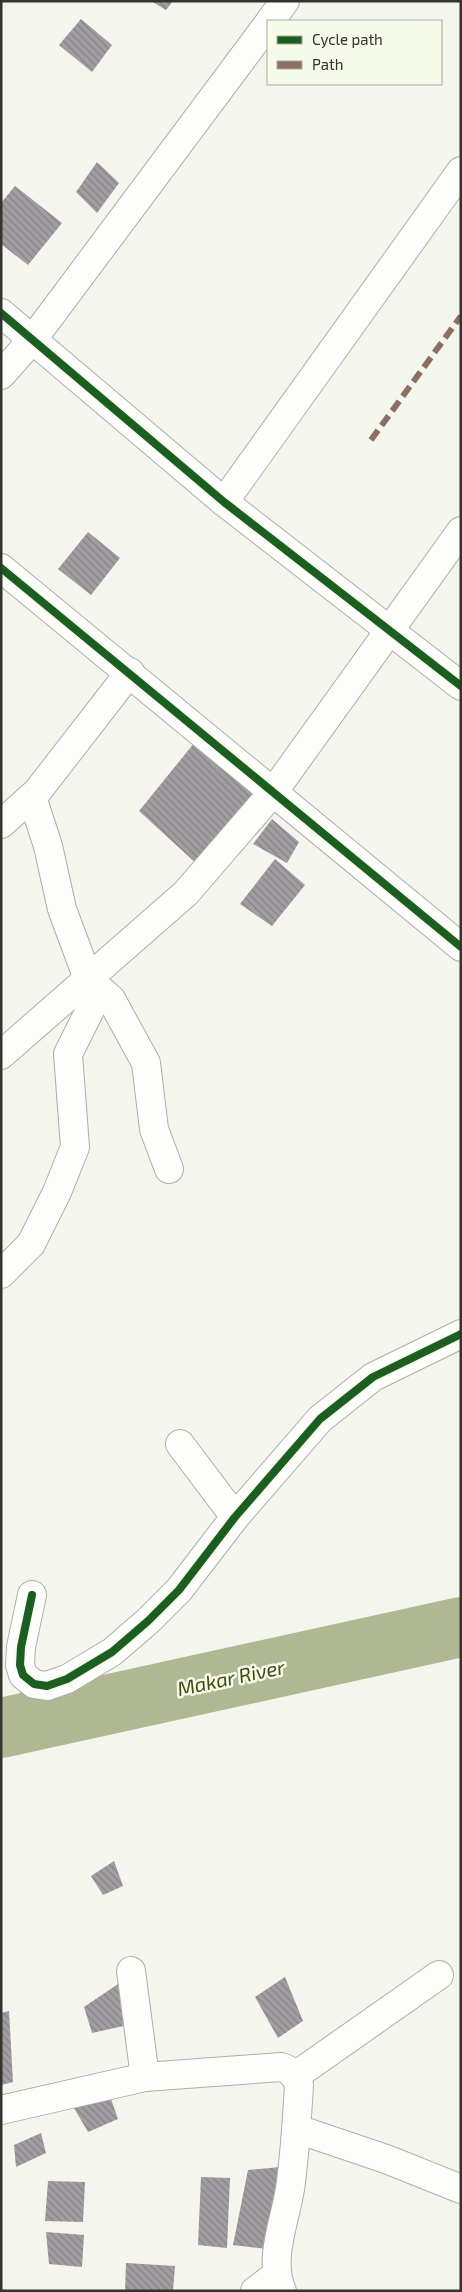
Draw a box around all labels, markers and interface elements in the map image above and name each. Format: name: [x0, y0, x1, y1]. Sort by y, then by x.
legend: [267, 20, 442, 85]
text: Cycle path: [312, 30, 383, 48]
text: Path: [312, 55, 343, 73]
water label: Makar River: [175, 1654, 288, 1700]

